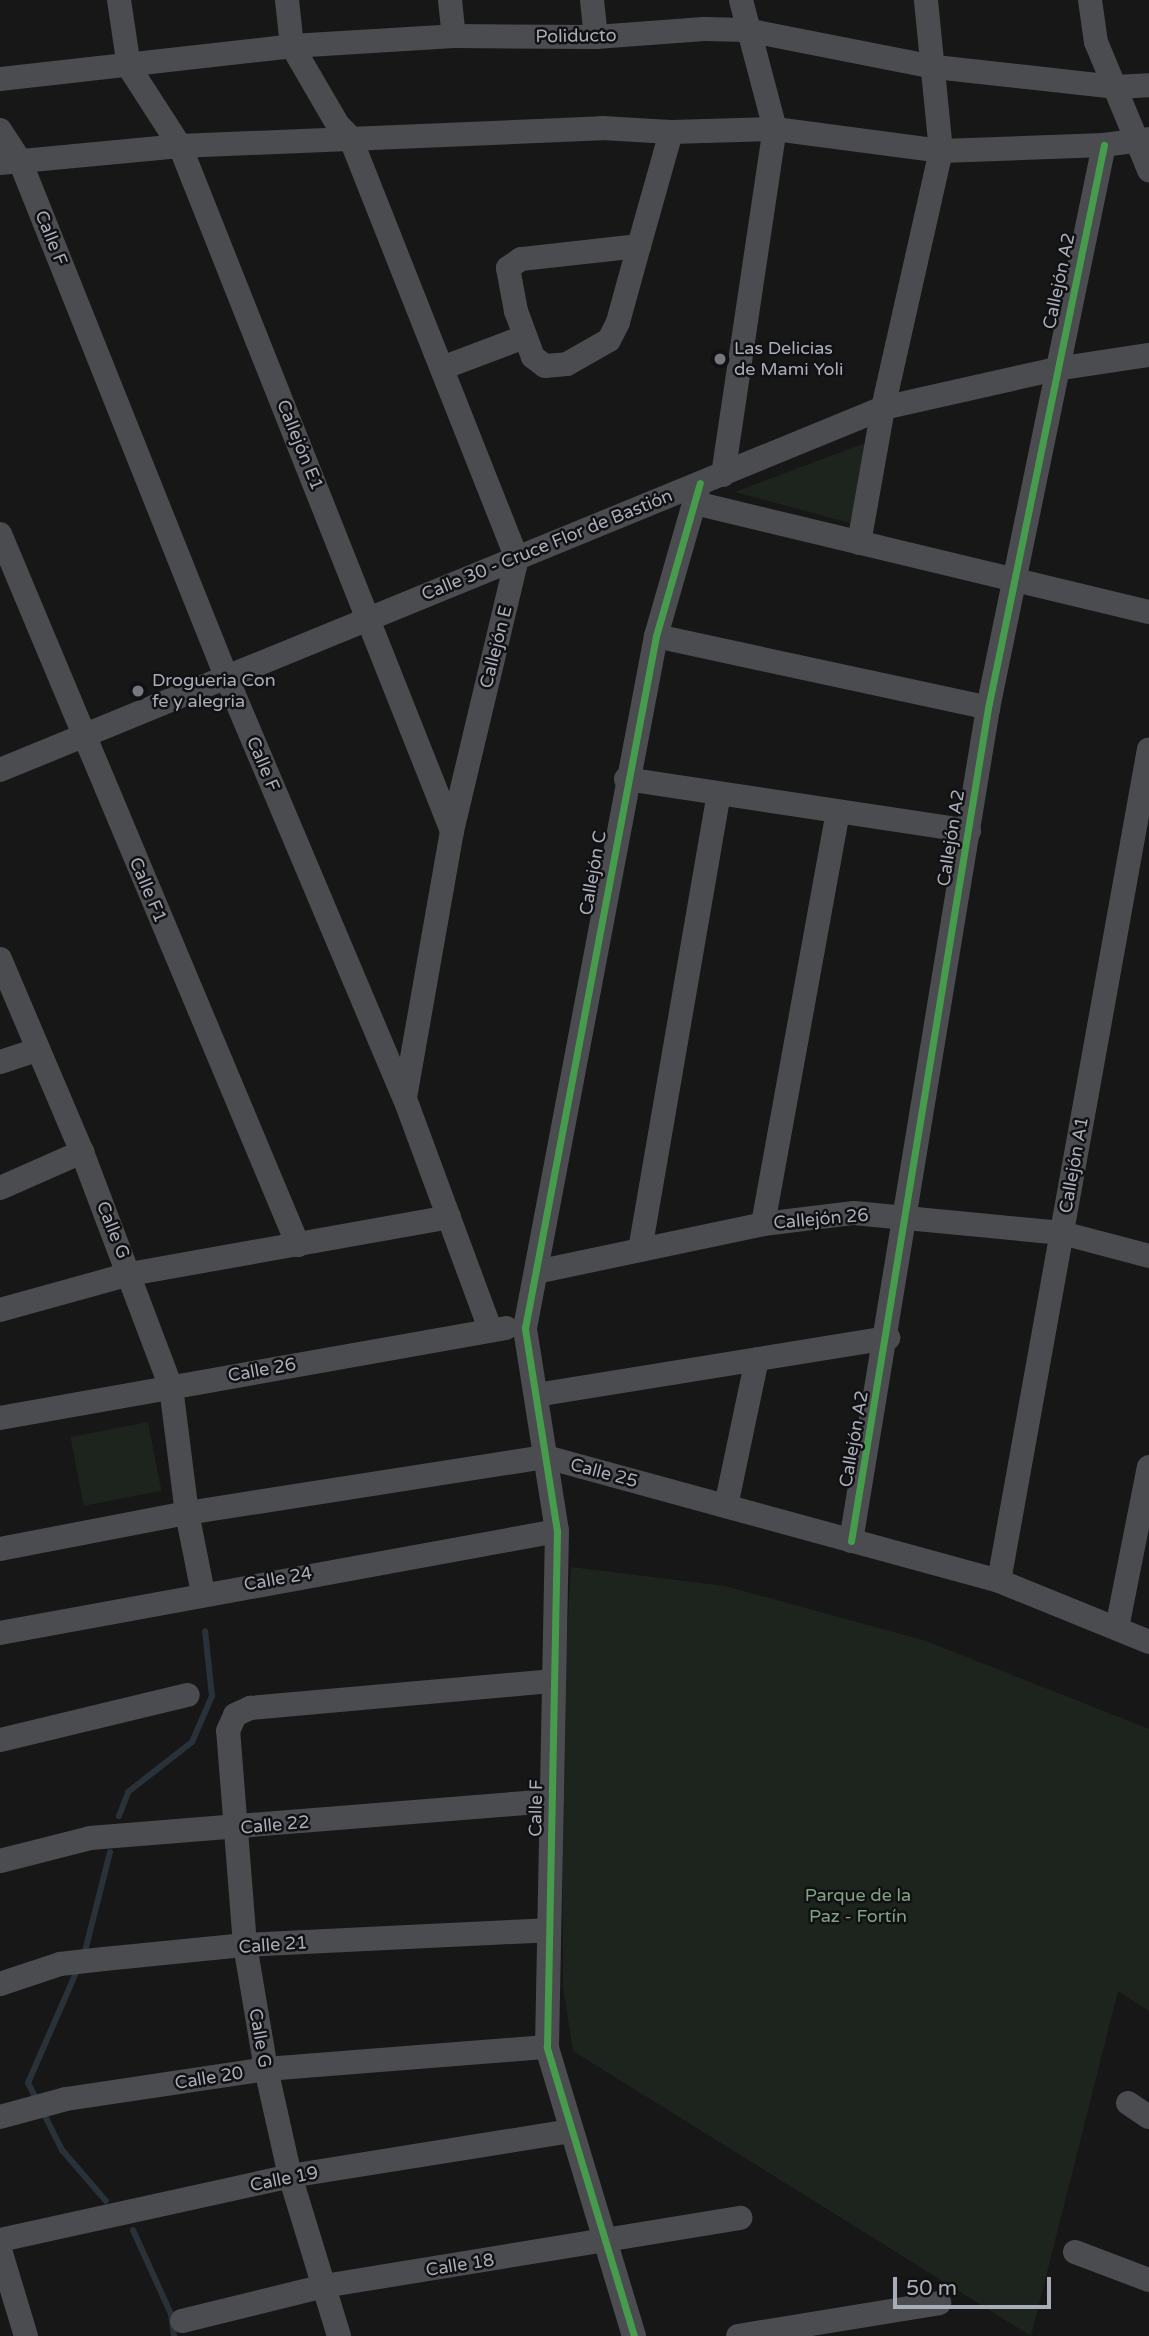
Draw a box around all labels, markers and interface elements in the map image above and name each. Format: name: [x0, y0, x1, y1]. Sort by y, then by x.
street label: Poliducto: [535, 24, 617, 48]
street label: Calle F: [30, 207, 72, 269]
street label: Callejón A2: [1038, 231, 1080, 331]
place label: Las Delicias de Mami Yoli: [734, 338, 843, 380]
marker: Las Delicias de Mami Yoli: [712, 351, 728, 367]
street label: Callejón E1: [272, 397, 328, 493]
street label: Calle 30 - Cruce Flor de Bastión: [418, 485, 676, 605]
street label: Callejón E: [475, 603, 517, 691]
place label: Drogueria Con fe y alegria: [152, 670, 276, 712]
marker: Drogueria Con fe y alegria: [130, 683, 146, 699]
street label: Calle F: [242, 733, 284, 795]
street label: Callejón A2: [933, 788, 969, 888]
street label: Callejón C: [575, 829, 611, 917]
street label: Calle F1: [125, 854, 171, 926]
street label: Callejón A1: [1055, 1115, 1093, 1215]
street label: Calle G: [92, 1198, 134, 1262]
street label: Callejón 26: [772, 1204, 870, 1234]
street label: Calle 26: [226, 1353, 298, 1387]
street label: Callejón A2: [835, 1389, 873, 1489]
street label: Calle 25: [568, 1454, 640, 1492]
street label: Calle 24: [242, 1562, 314, 1596]
street label: Calle F: [525, 1779, 547, 1837]
street label: Calle 22: [240, 1811, 310, 1839]
park label: Parque de la Paz - Fortín: [805, 1885, 911, 1927]
street label: Calle 21: [238, 1932, 308, 1958]
street label: Calle G: [244, 2007, 276, 2069]
street label: Calle 20: [173, 2062, 245, 2094]
street label: Calle 19: [248, 2162, 320, 2196]
street label: Calle 18: [424, 2249, 496, 2281]
scale bar: [897, 2262, 1054, 2306]
text: 50 m: [906, 2276, 957, 2301]

